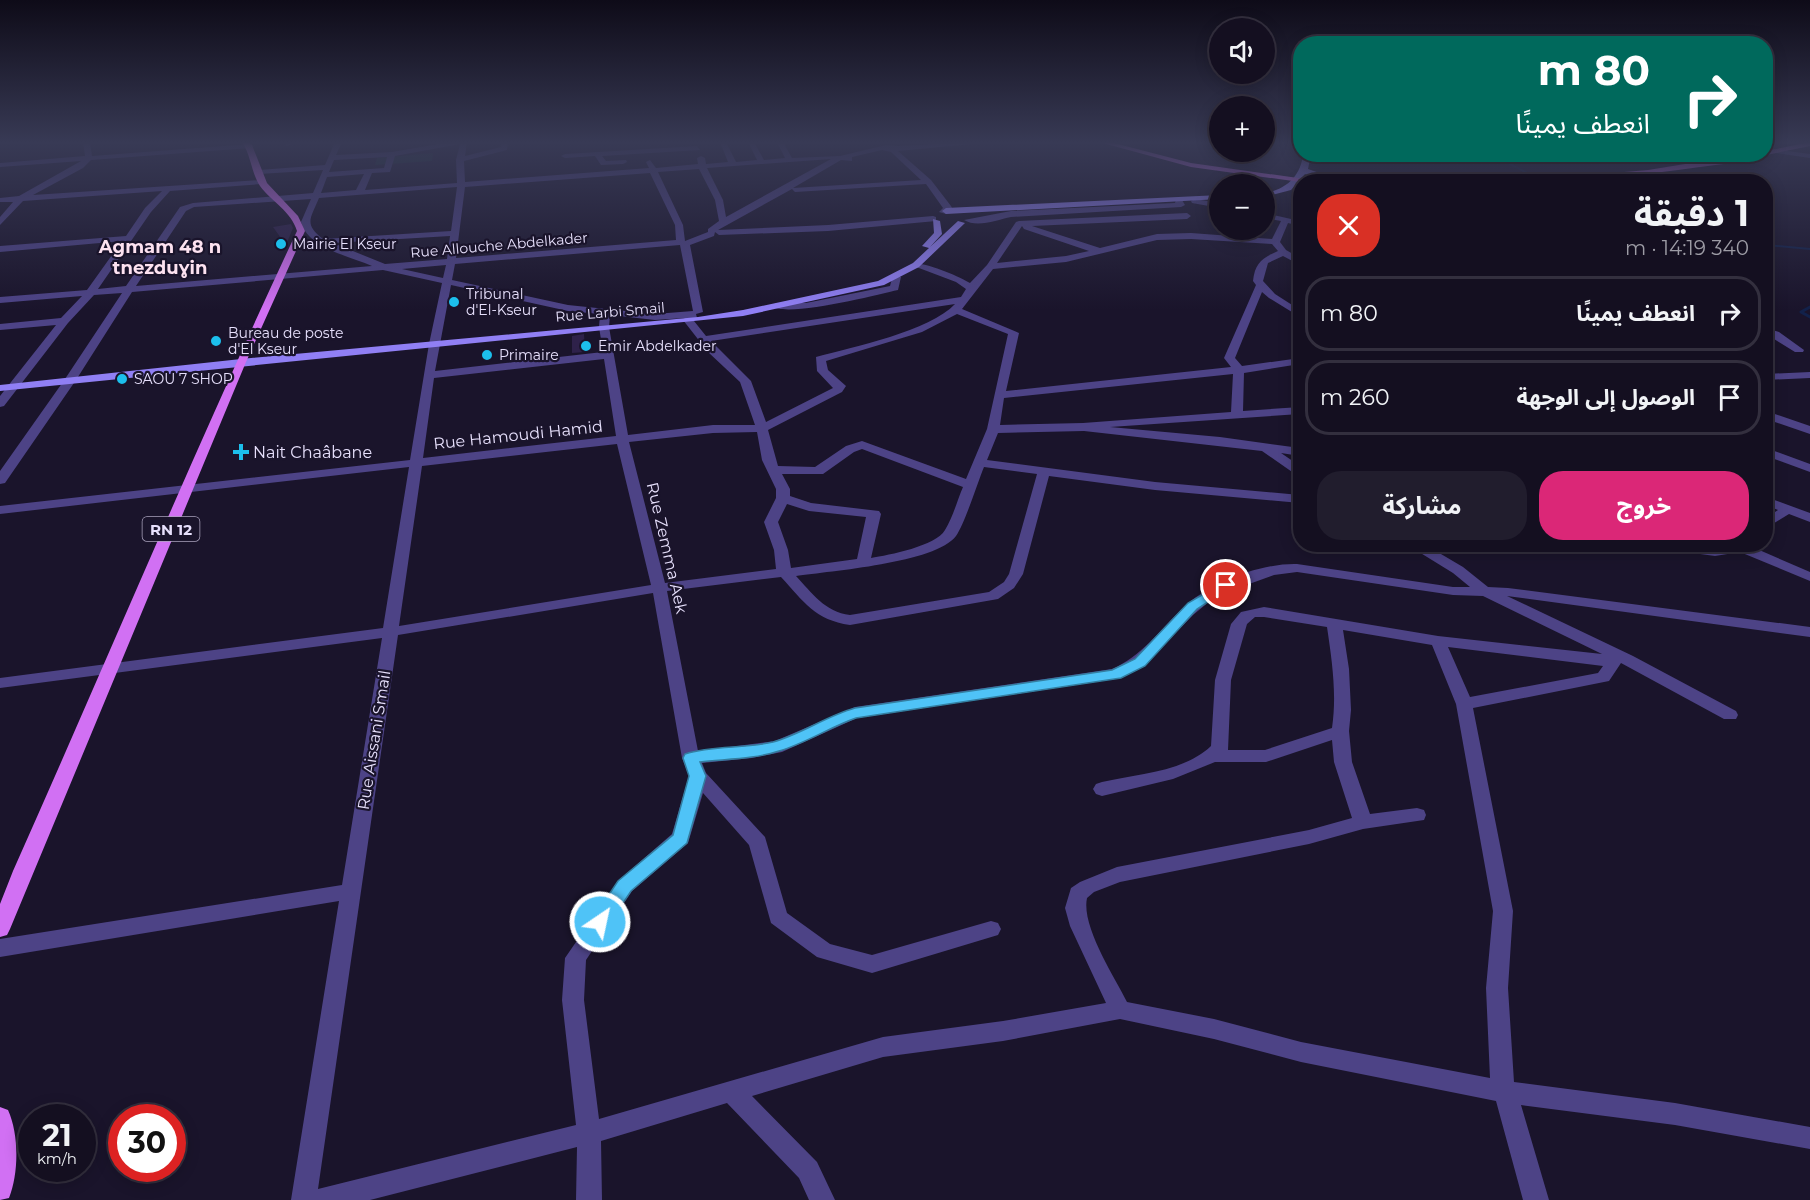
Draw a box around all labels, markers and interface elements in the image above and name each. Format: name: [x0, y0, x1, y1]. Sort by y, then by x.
map controls: [1209, 18, 1275, 240]
button: sound: [1209, 18, 1275, 84]
text: 80 m: [1538, 44, 1650, 96]
icon: right: [1671, 60, 1749, 138]
button: +: [1209, 96, 1275, 162]
text: انعطف يمينًا: [1515, 107, 1650, 140]
button: −: [1209, 174, 1275, 240]
text: 1 دقيقة: [1634, 191, 1749, 235]
button: close: [1317, 194, 1380, 257]
street label: Rue Allouche Abdelkader: [410, 228, 589, 262]
place label: Mairie El Kseur: [293, 235, 397, 253]
district label: Agmam 48 n tnezduɣin: [98, 236, 221, 279]
text: 340 m · 14:19: [1625, 236, 1749, 260]
marker: Mairie El Kseur: [274, 237, 288, 251]
place label: Tribunal d'El-Kseur: [466, 285, 537, 319]
marker: Tribunal d'El-Kseur: [447, 295, 461, 309]
icon: right: [1713, 297, 1746, 330]
street label: Rue Larbi Smail: [554, 298, 666, 326]
text: 80 m: [1320, 300, 1378, 327]
text: انعطف يمينًا: [1576, 300, 1695, 327]
place label: Bureau de poste d'El Kseur: [228, 324, 344, 358]
marker: Bureau de poste d'El Kseur: [209, 334, 223, 348]
place label: Emir Abdelkader: [598, 337, 717, 355]
marker: Emir Abdelkader: [579, 339, 593, 353]
place label: Primaire: [499, 346, 559, 364]
marker: Primaire: [480, 348, 494, 362]
place label: SAOU 7 SHOP: [134, 370, 233, 388]
marker: SAOU 7 SHOP: [115, 372, 129, 386]
icon: arrive: [1713, 381, 1746, 414]
text: 260 m: [1320, 384, 1390, 411]
text: الوصول إلى الوجهة: [1516, 384, 1695, 411]
street label: Rue Hamoudi Hamid: [432, 417, 604, 453]
place label: Nait Chaâbane: [253, 443, 372, 462]
marker: Nait Chaâbane: [234, 445, 248, 459]
button: مشاركة: [1317, 471, 1527, 540]
button: خروج: [1539, 471, 1749, 540]
street label: Rue Zemma Aek: [643, 480, 691, 616]
road number: RN 12: [142, 517, 200, 541]
pin: [1200, 559, 1251, 610]
icon: arrive: [1209, 568, 1242, 601]
street label: Rue Aissani Smail: [354, 669, 394, 811]
position arrow: [568, 890, 632, 954]
speed limit sign: 30: [108, 1104, 186, 1182]
text: 21: [42, 1117, 72, 1154]
text: km/h: [37, 1149, 77, 1168]

